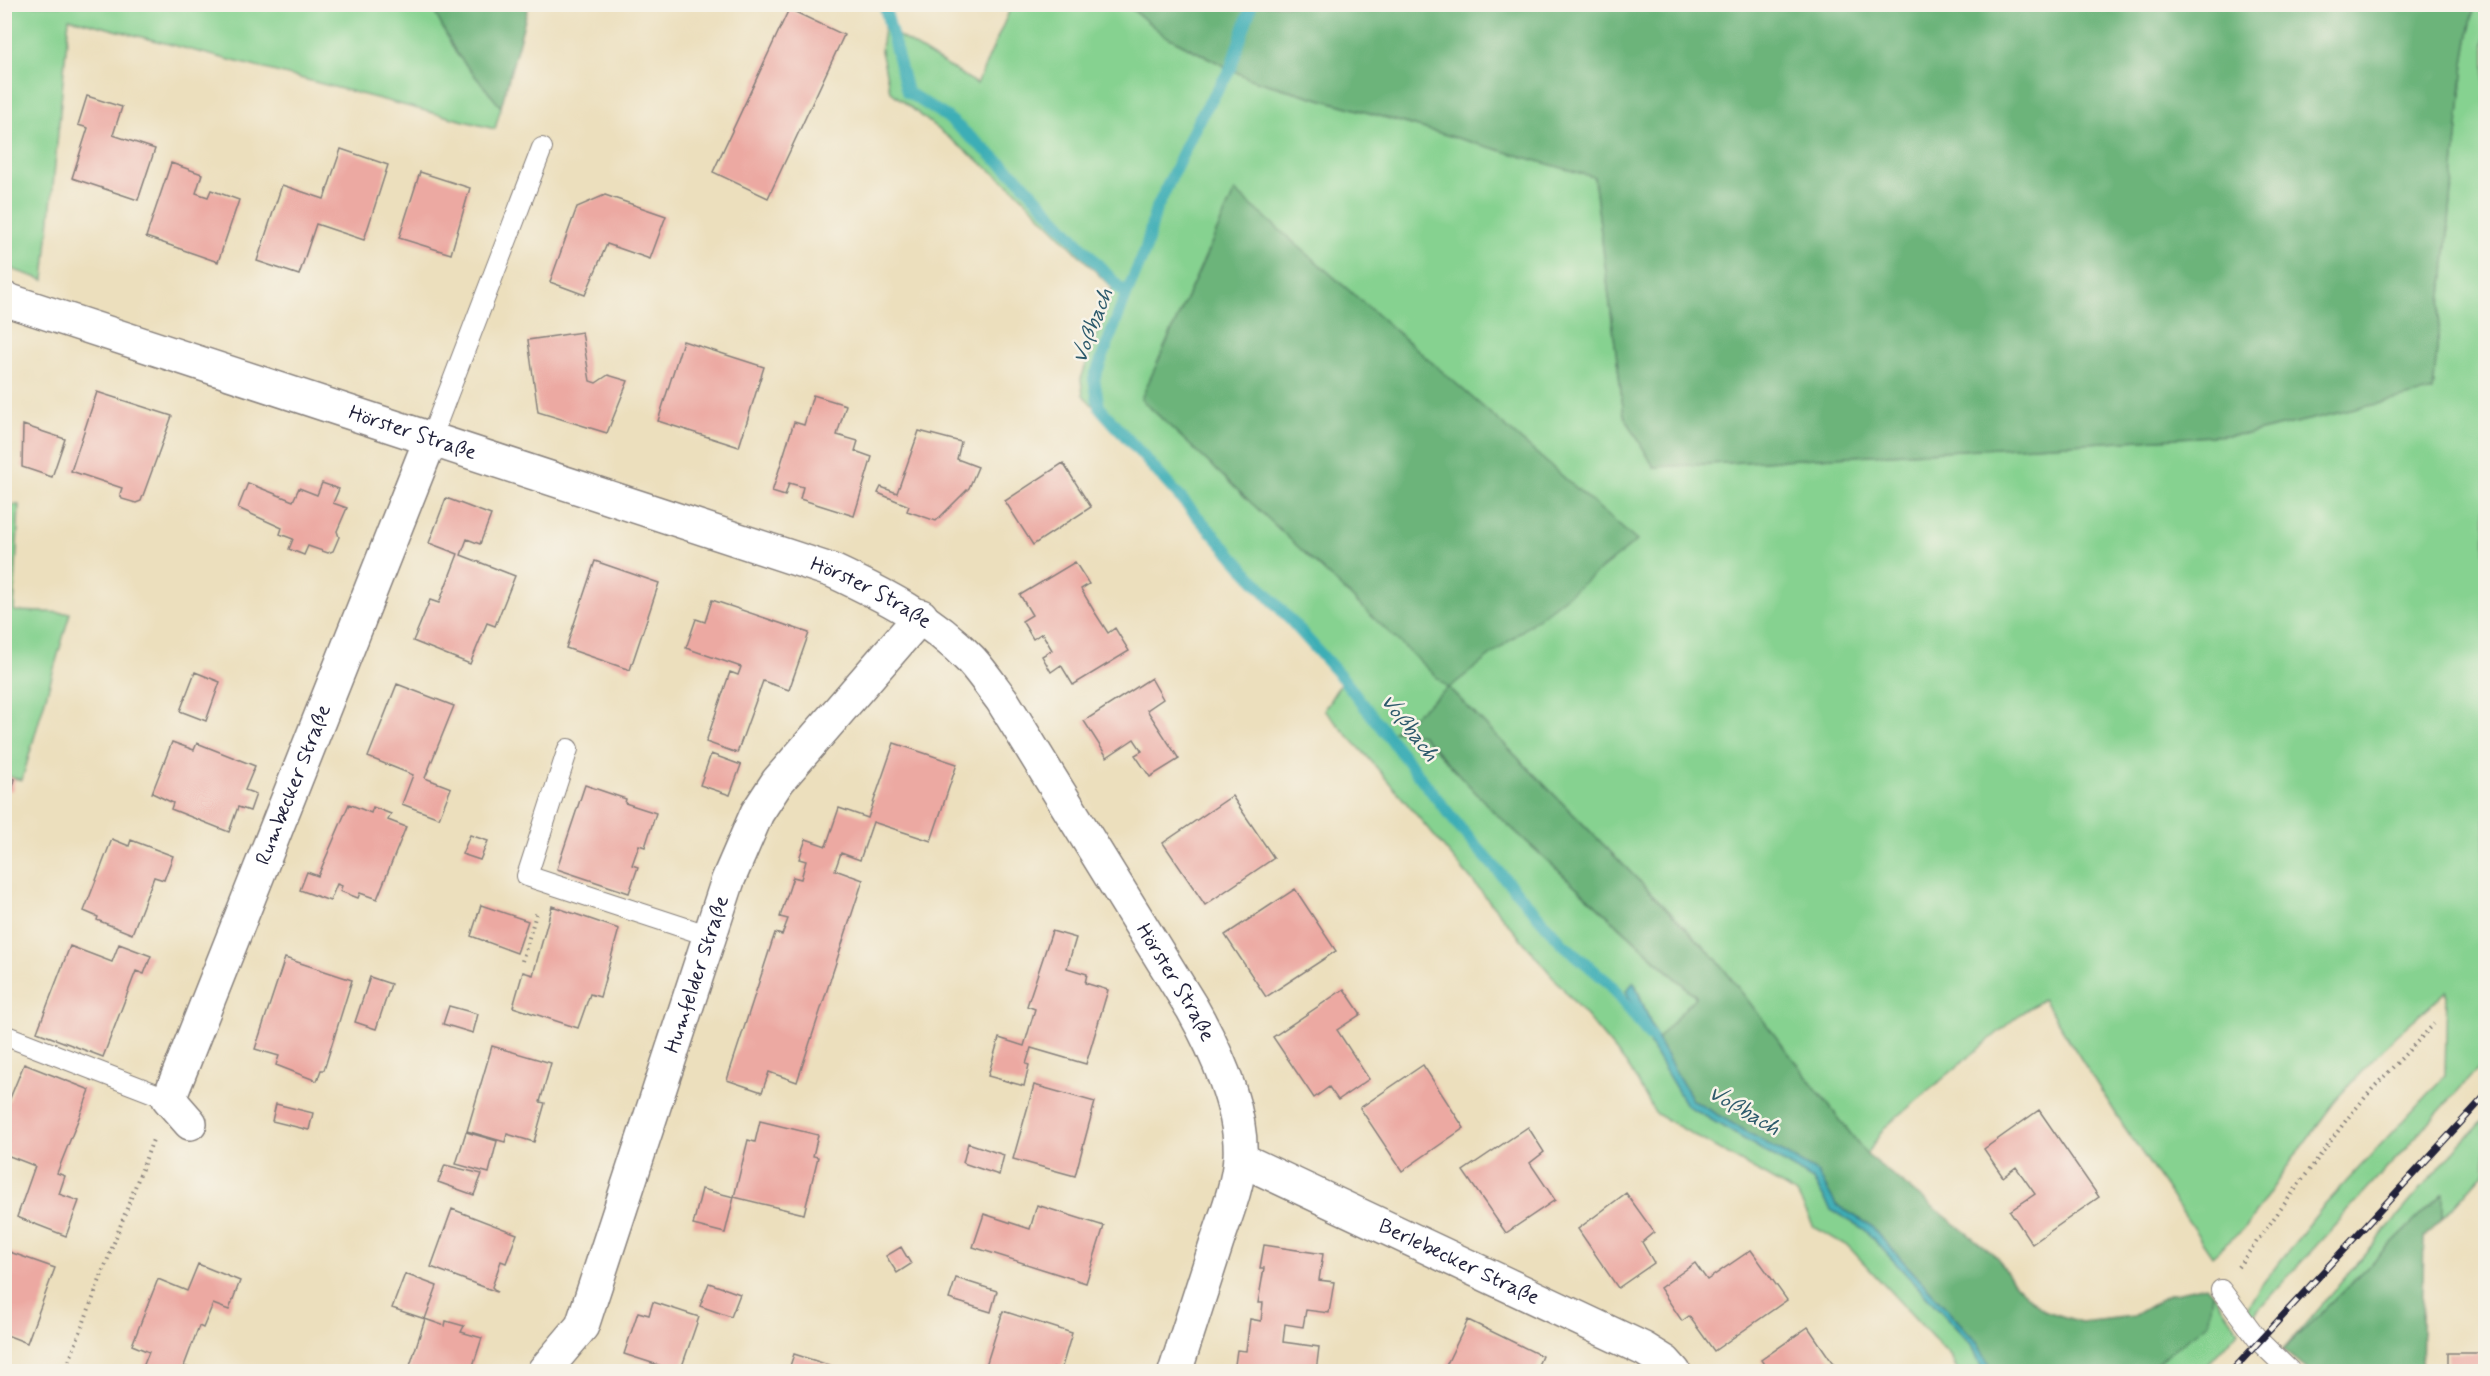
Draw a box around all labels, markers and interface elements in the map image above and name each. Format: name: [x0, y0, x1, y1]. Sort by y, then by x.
water label: Voßbach: [1066, 284, 1120, 368]
street label: Hörster Straße: [345, 399, 480, 467]
street label: Hörster Straße: [807, 551, 937, 636]
water label: Voßbach: [1374, 688, 1444, 768]
street label: Rumbecker Straße: [249, 700, 338, 869]
street label: Humfelder Straße: [658, 892, 736, 1057]
street label: Hörster Straße: [1129, 918, 1221, 1046]
water label: Voßbach: [1703, 1079, 1785, 1143]
street label: Berlebecker Straße: [1374, 1212, 1544, 1312]

